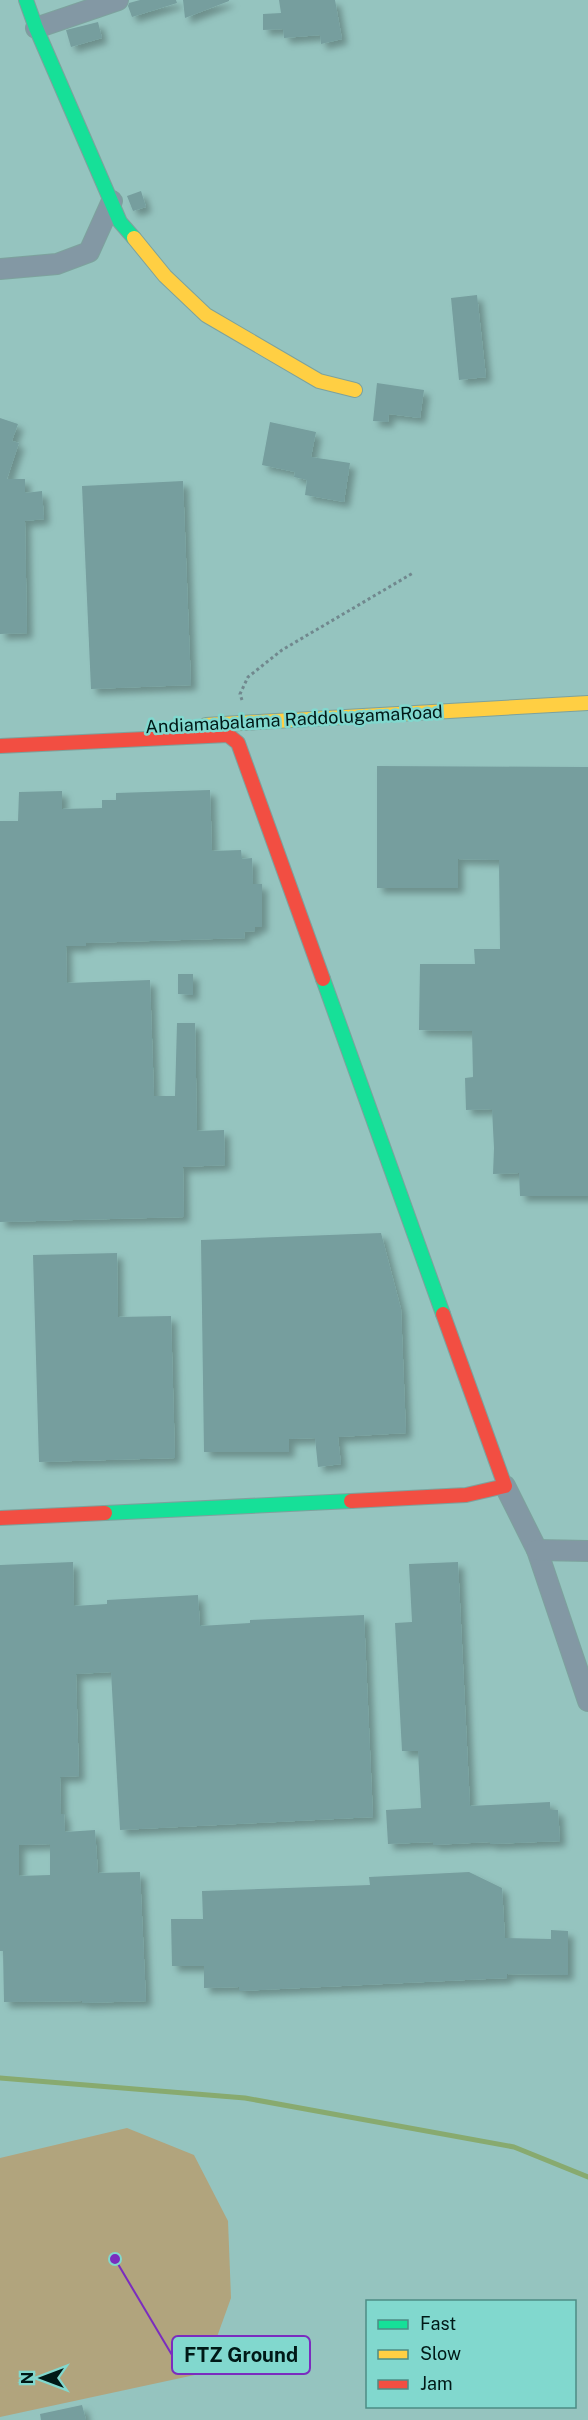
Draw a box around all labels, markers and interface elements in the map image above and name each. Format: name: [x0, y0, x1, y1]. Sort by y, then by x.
street label: Andiamabalama RaddolugamaRoad: [145, 701, 443, 737]
legend: [366, 2300, 576, 2408]
text: Fast: [420, 2313, 456, 2334]
callout: FTZ Ground: [172, 2336, 310, 2374]
text: FTZ Ground: [184, 2343, 298, 2367]
text: Slow: [420, 2343, 461, 2364]
north arrow: [12, 2348, 72, 2408]
text: N: [18, 2372, 37, 2384]
text: Jam: [420, 2373, 453, 2394]

